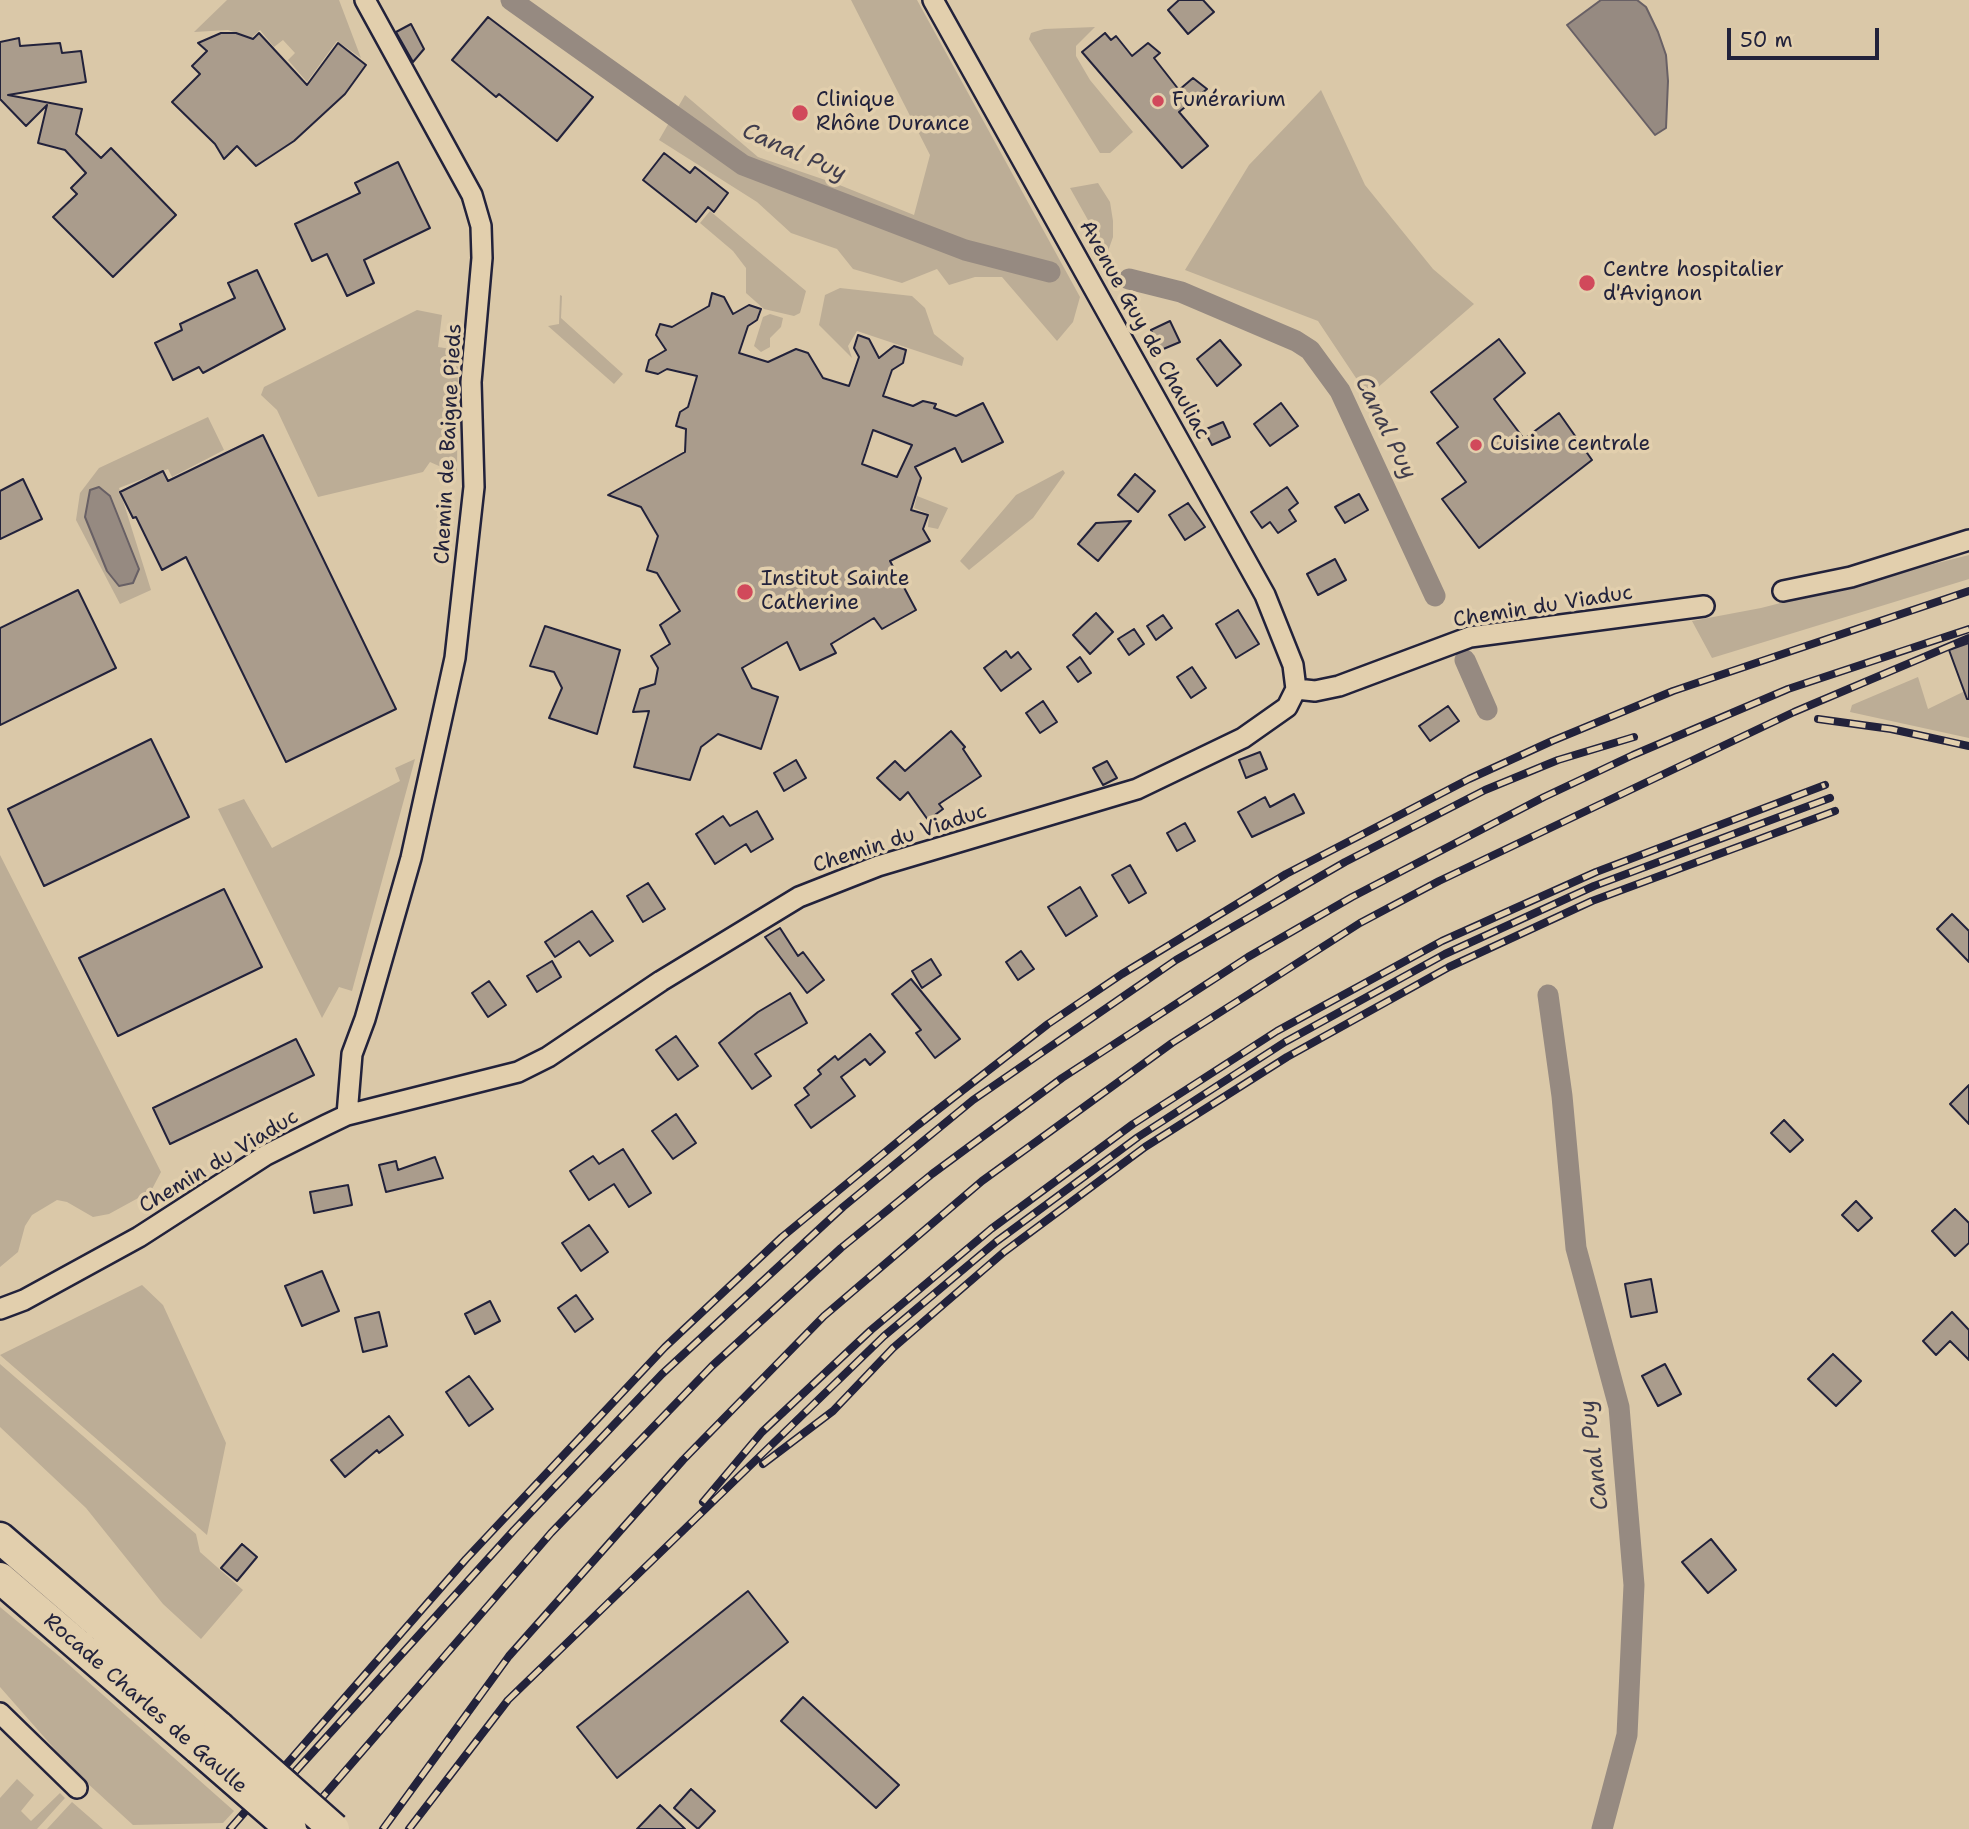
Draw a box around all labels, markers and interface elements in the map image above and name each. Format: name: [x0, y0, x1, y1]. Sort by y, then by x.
scale bar: [1731, 14, 1883, 58]
text: 50 m: [1740, 26, 1793, 54]
place label: Clinique Rhône Durance: [816, 88, 970, 138]
place label: Funérarium: [1172, 88, 1286, 114]
marker: Funérarium: [1150, 93, 1166, 109]
marker: Clinique Rhône Durance: [790, 103, 810, 123]
water label: Canal Puy: [738, 118, 850, 188]
street label: Avenue Guy de Chauliac: [1073, 216, 1215, 444]
place label: Centre hospitalier d'Avignon: [1603, 258, 1784, 308]
marker: Centre hospitalier d'Avignon: [1577, 273, 1597, 293]
street label: Chemin de Baigne Pieds: [430, 323, 468, 565]
water label: Canal Puy: [1348, 372, 1422, 484]
place label: Cuisine centrale: [1490, 432, 1650, 458]
marker: Cuisine centrale: [1468, 437, 1484, 453]
place label: Institut Sainte Catherine: [761, 567, 910, 617]
street label: Chemin du Viaduc: [1452, 580, 1634, 634]
marker: Institut Sainte Catherine: [735, 582, 755, 602]
street label: Chemin du Viaduc: [810, 799, 990, 879]
street label: Chemin du Viaduc: [135, 1105, 303, 1219]
water label: Canal Puy: [1575, 1398, 1615, 1512]
street label: Rocade Charles de Gaulle: [38, 1609, 252, 1799]

